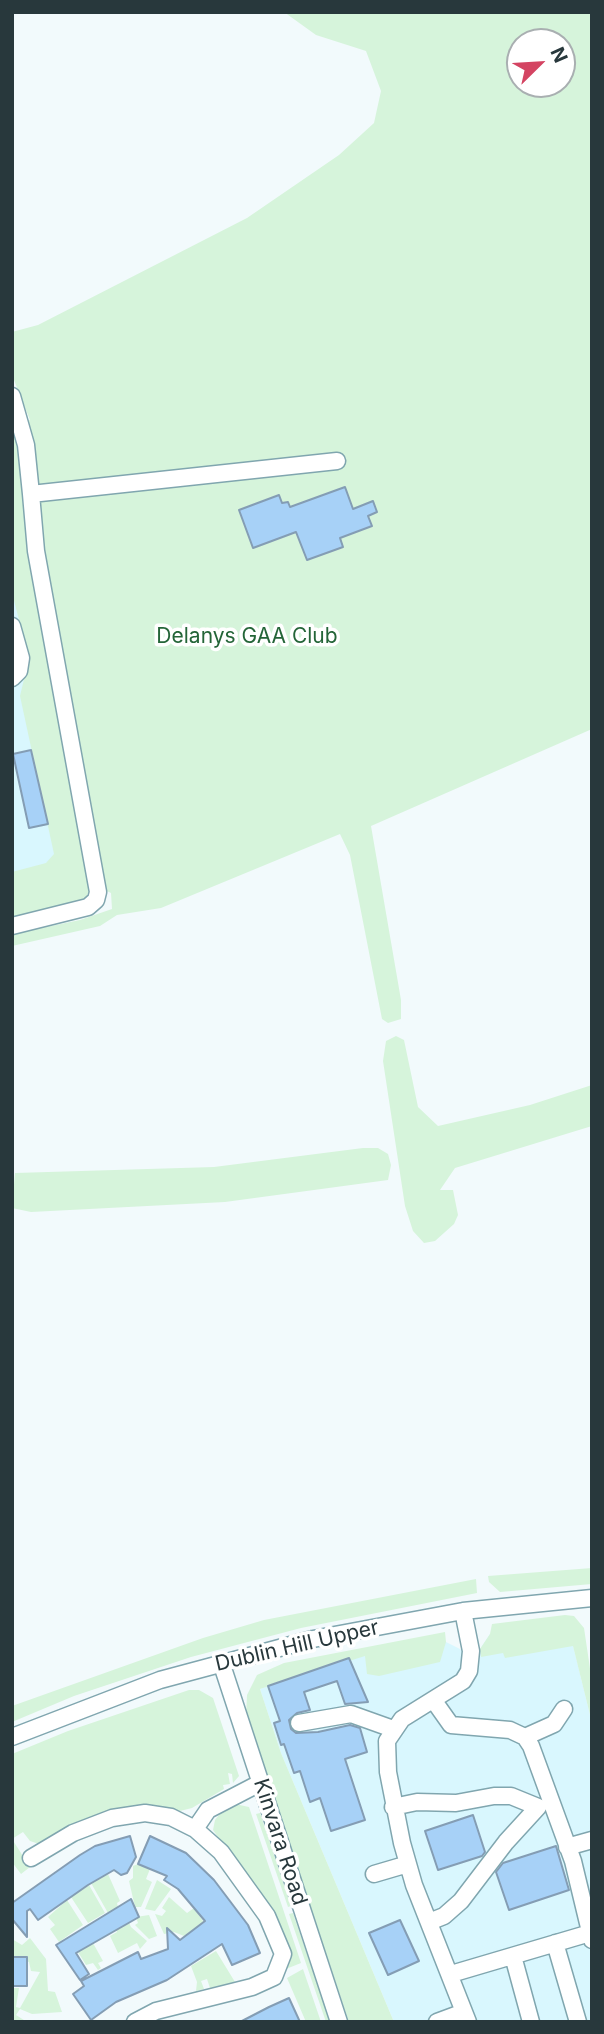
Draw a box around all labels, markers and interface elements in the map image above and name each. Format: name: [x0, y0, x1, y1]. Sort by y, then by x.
north arrow: [506, 28, 576, 98]
text: N: [545, 44, 572, 66]
park label: Delanys GAA Club: [156, 624, 338, 650]
street label: Dublin Hill Upper: [213, 1615, 381, 1677]
street label: Kinvara Road: [248, 1776, 312, 1908]

